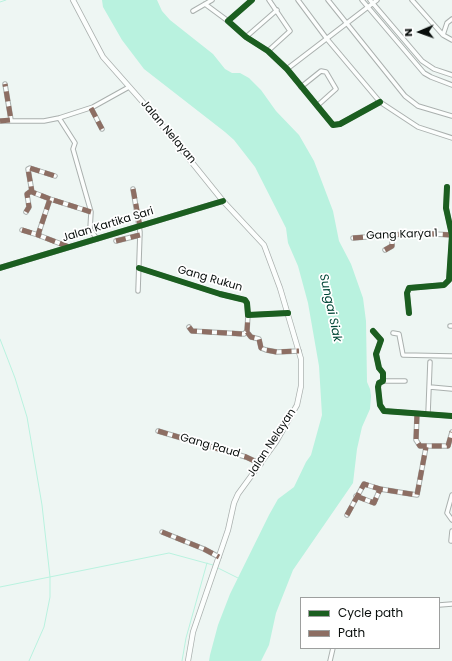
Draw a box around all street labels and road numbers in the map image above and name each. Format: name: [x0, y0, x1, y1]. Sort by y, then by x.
street label: Jalan Nelayan: [138, 98, 198, 166]
street label: Jalan Kartika Sari: [61, 205, 155, 245]
street label: Gang Karya 1: [366, 227, 438, 243]
street label: Gang Rukun: [176, 263, 244, 295]
street label: Jalan Nelayan: [245, 406, 299, 480]
street label: Gang Paud: [179, 431, 241, 461]

